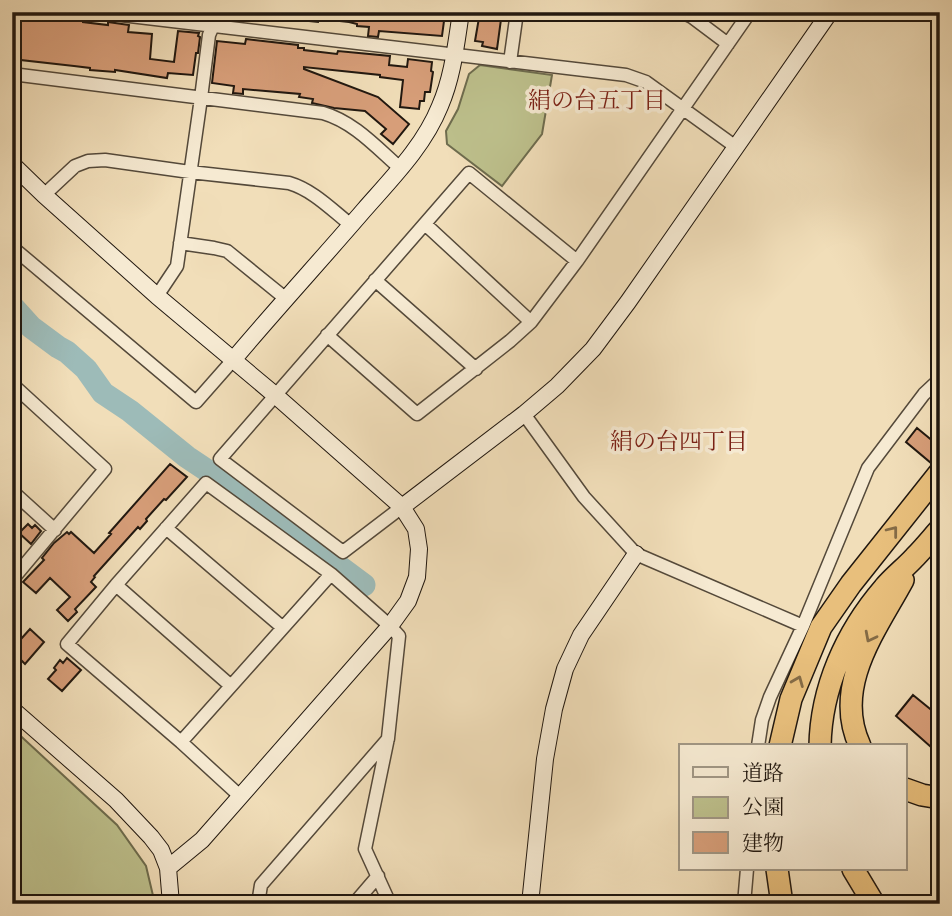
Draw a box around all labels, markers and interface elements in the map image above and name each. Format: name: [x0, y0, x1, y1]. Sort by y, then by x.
district label: 絹の台五丁目: [528, 86, 666, 119]
district label: 絹の台四丁目: [610, 427, 748, 460]
one-way arrow: [885, 526, 898, 538]
one-way arrow: [865, 630, 879, 642]
one-way arrow: [789, 675, 803, 687]
legend: [679, 744, 906, 870]
text: 道路: [742, 760, 784, 790]
text: 公園: [742, 794, 784, 824]
text: 建物: [742, 830, 784, 860]

